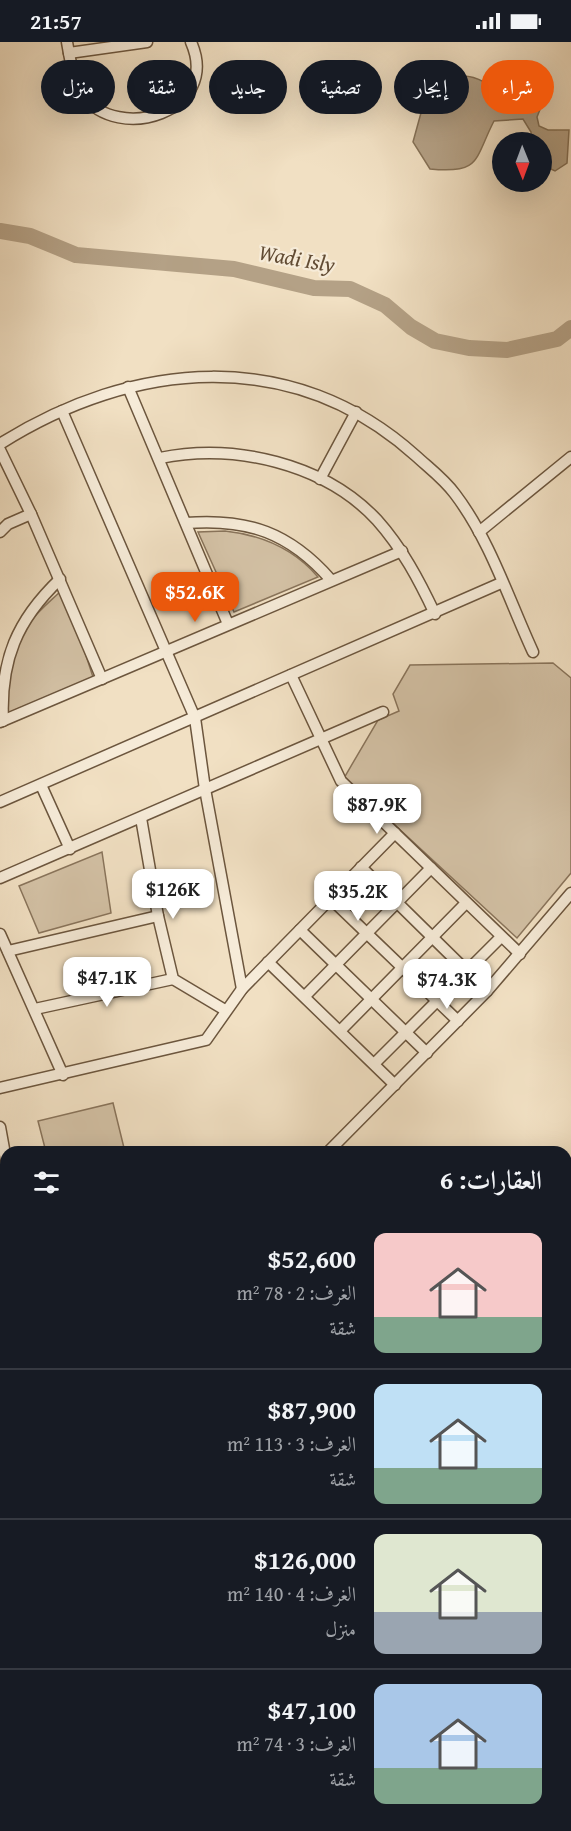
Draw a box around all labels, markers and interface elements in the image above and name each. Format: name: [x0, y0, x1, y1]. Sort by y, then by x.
text: 21:57: [30, 5, 82, 37]
chip: منزل: [41, 60, 115, 114]
chip: شقة: [127, 60, 197, 114]
chip: جديد: [209, 60, 287, 114]
chip: تصفية: [299, 60, 382, 114]
chip: إيجار: [394, 60, 469, 114]
chip: شراء: [481, 60, 554, 114]
north arrow: [492, 132, 552, 192]
map controls: [492, 132, 552, 192]
water label: Wadi Isly: [256, 236, 338, 280]
pin: $52.6K: [146, 572, 244, 623]
text: $52.6K: [165, 577, 225, 606]
pin: $87.9K: [328, 784, 426, 835]
text: $87.9K: [347, 789, 407, 818]
pin: $126K: [131, 869, 215, 920]
pin: $35.2K: [309, 871, 407, 922]
text: $126K: [146, 874, 200, 903]
text: $35.2K: [328, 876, 388, 905]
pin: $47.1K: [58, 957, 156, 1008]
pin: $74.3K: [398, 959, 496, 1010]
text: $47.1K: [77, 962, 137, 991]
text: $74.3K: [417, 964, 477, 993]
text: العقارات: 6: [440, 1160, 542, 1199]
icon: filters: [30, 1166, 63, 1199]
text: $52,600: [268, 1239, 356, 1278]
icon: home: [422, 1257, 494, 1329]
text: الغرف: 2 · 78 m²: [237, 1278, 356, 1307]
text: شقة: [330, 1313, 356, 1342]
text: $87,900: [268, 1390, 356, 1429]
icon: home: [422, 1408, 494, 1480]
text: الغرف: 3 · 113 m²: [227, 1429, 356, 1458]
text: شقة: [330, 1464, 356, 1493]
text: $126,000: [254, 1540, 356, 1579]
icon: home: [422, 1558, 494, 1630]
text: الغرف: 4 · 140 m²: [227, 1579, 356, 1608]
text: منزل: [325, 1614, 356, 1643]
text: $47,100: [268, 1690, 356, 1729]
icon: home: [422, 1708, 494, 1780]
text: الغرف: 3 · 74 m²: [237, 1729, 356, 1758]
text: شقة: [330, 1764, 356, 1793]

